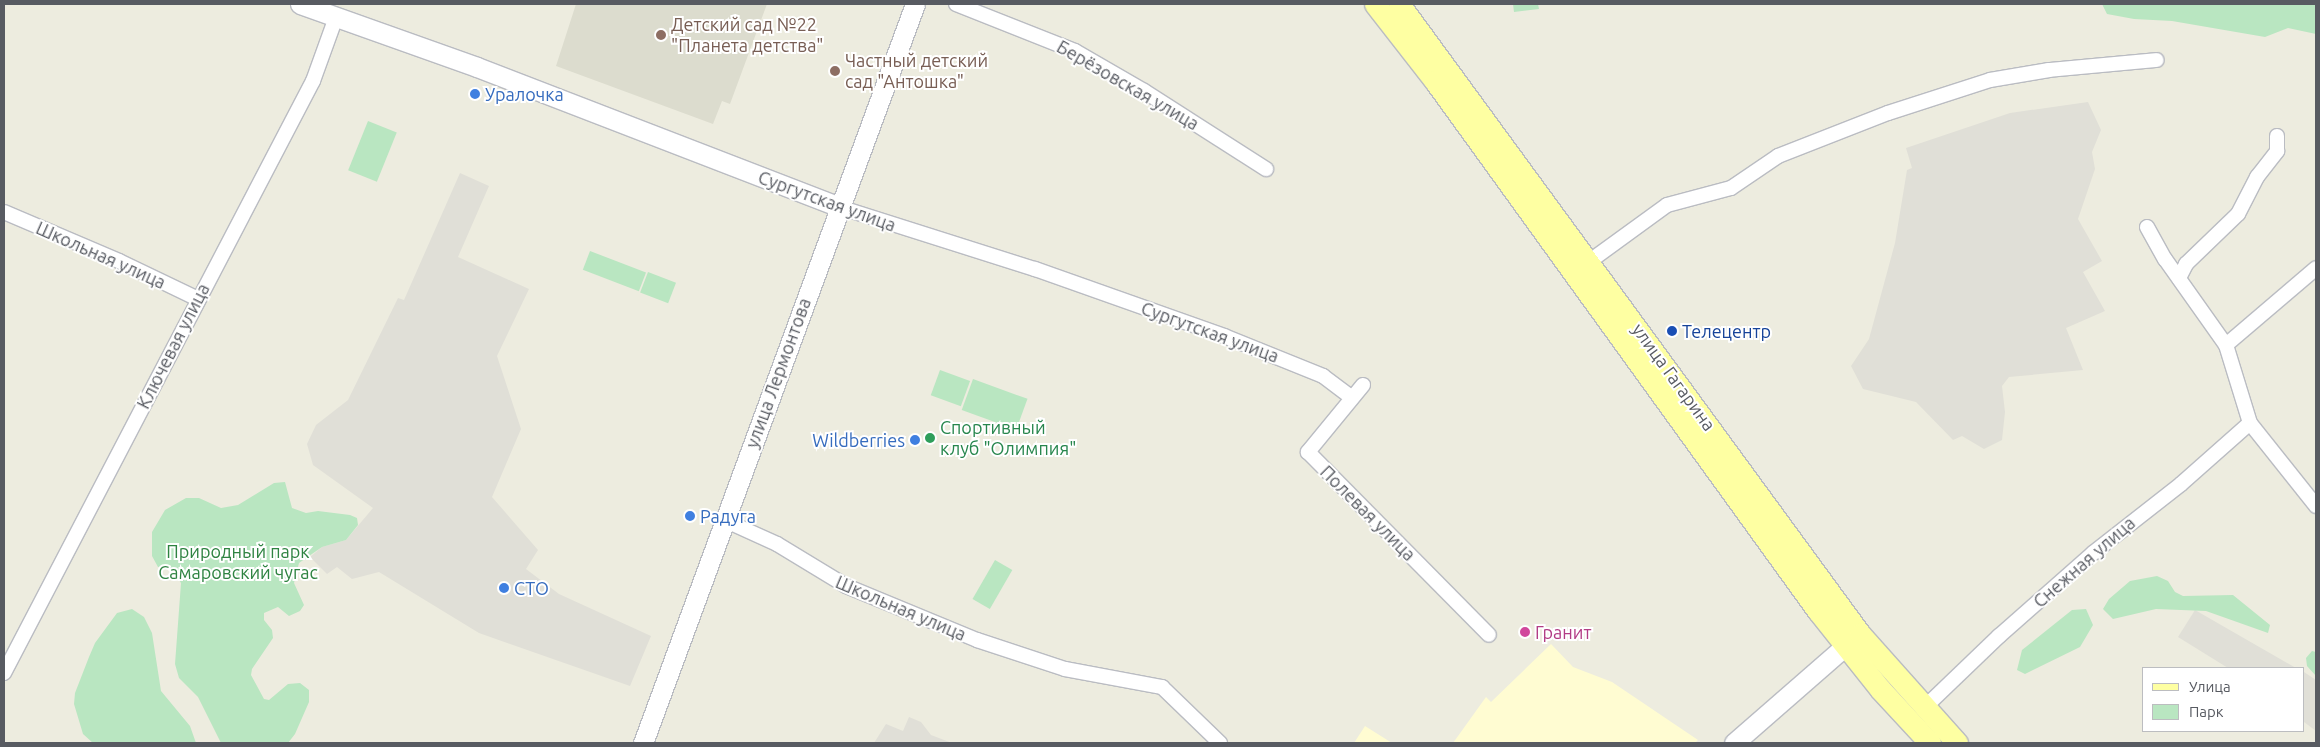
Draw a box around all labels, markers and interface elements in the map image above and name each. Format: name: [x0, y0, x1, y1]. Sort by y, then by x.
place label: Детский сад №22 "Планета детства": [671, 14, 823, 56]
marker: Детский сад №22 "Планета детства": [655, 29, 667, 41]
street label: Берёзовская улица: [1053, 36, 1203, 134]
place label: Частный детский сад "Антошка": [845, 50, 988, 92]
marker: Частный детский сад "Антошка": [829, 65, 841, 77]
place label: Уралочка: [485, 83, 564, 105]
marker: Уралочка: [469, 88, 481, 100]
street label: Сургутская улица: [755, 166, 899, 236]
street label: Школьная улица: [33, 217, 169, 293]
street label: Ключевая улица: [132, 280, 214, 412]
street label: улица Лермонтова: [741, 295, 815, 451]
street label: Сургутская улица: [1138, 297, 1282, 367]
street label: улица Гагарина: [1628, 319, 1720, 435]
place label: Телецентр: [1682, 320, 1771, 342]
marker: Телецентр: [1666, 325, 1678, 337]
place label: Спортивный клуб "Олимпия": [940, 417, 1076, 459]
place label: Wildberries: [812, 429, 905, 451]
marker: Спортивный клуб "Олимпия": [924, 432, 936, 444]
marker: Wildberries: [909, 434, 921, 446]
street label: Полевая улица: [1316, 461, 1420, 565]
place label: Радуга: [700, 505, 756, 527]
marker: Радуга: [684, 510, 696, 522]
street label: Снежная улица: [2029, 512, 2139, 612]
park label: Природный парк Самаровский чугас: [158, 541, 318, 584]
street label: Школьная улица: [833, 571, 969, 645]
place label: СТО: [514, 577, 549, 599]
marker: СТО: [498, 582, 510, 594]
place label: Гранит: [1535, 621, 1591, 643]
marker: Гранит: [1519, 626, 1531, 638]
legend: [2142, 667, 2305, 732]
text: Улица: [2189, 678, 2231, 695]
text: Парк: [2189, 703, 2224, 720]

